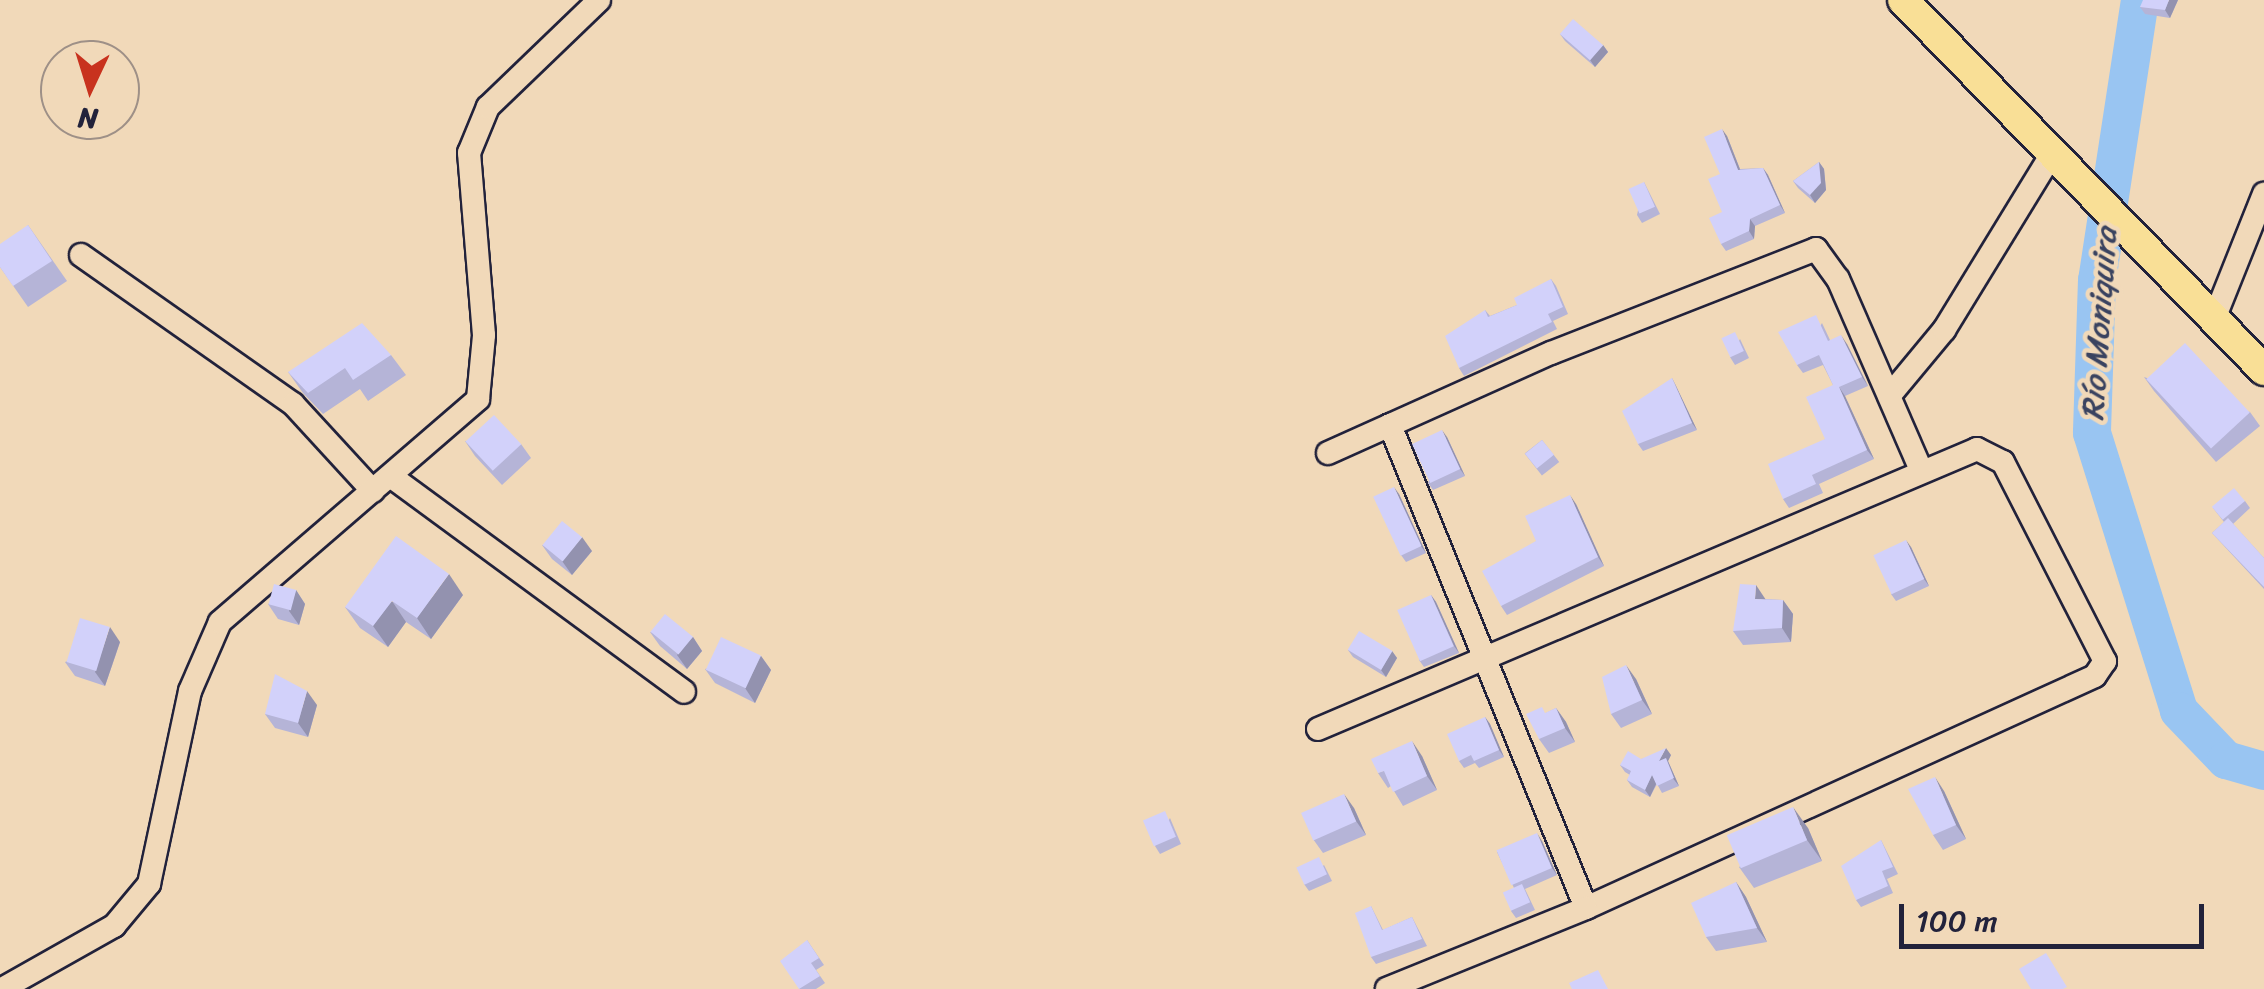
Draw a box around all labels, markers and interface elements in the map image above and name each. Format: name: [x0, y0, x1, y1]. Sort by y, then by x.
north arrow: [40, 40, 140, 140]
text: N: [77, 93, 99, 144]
water label: Río Moniquira: [2074, 227, 2126, 421]
scale bar: [1904, 884, 2209, 946]
text: 100 m: [1916, 894, 1998, 948]

